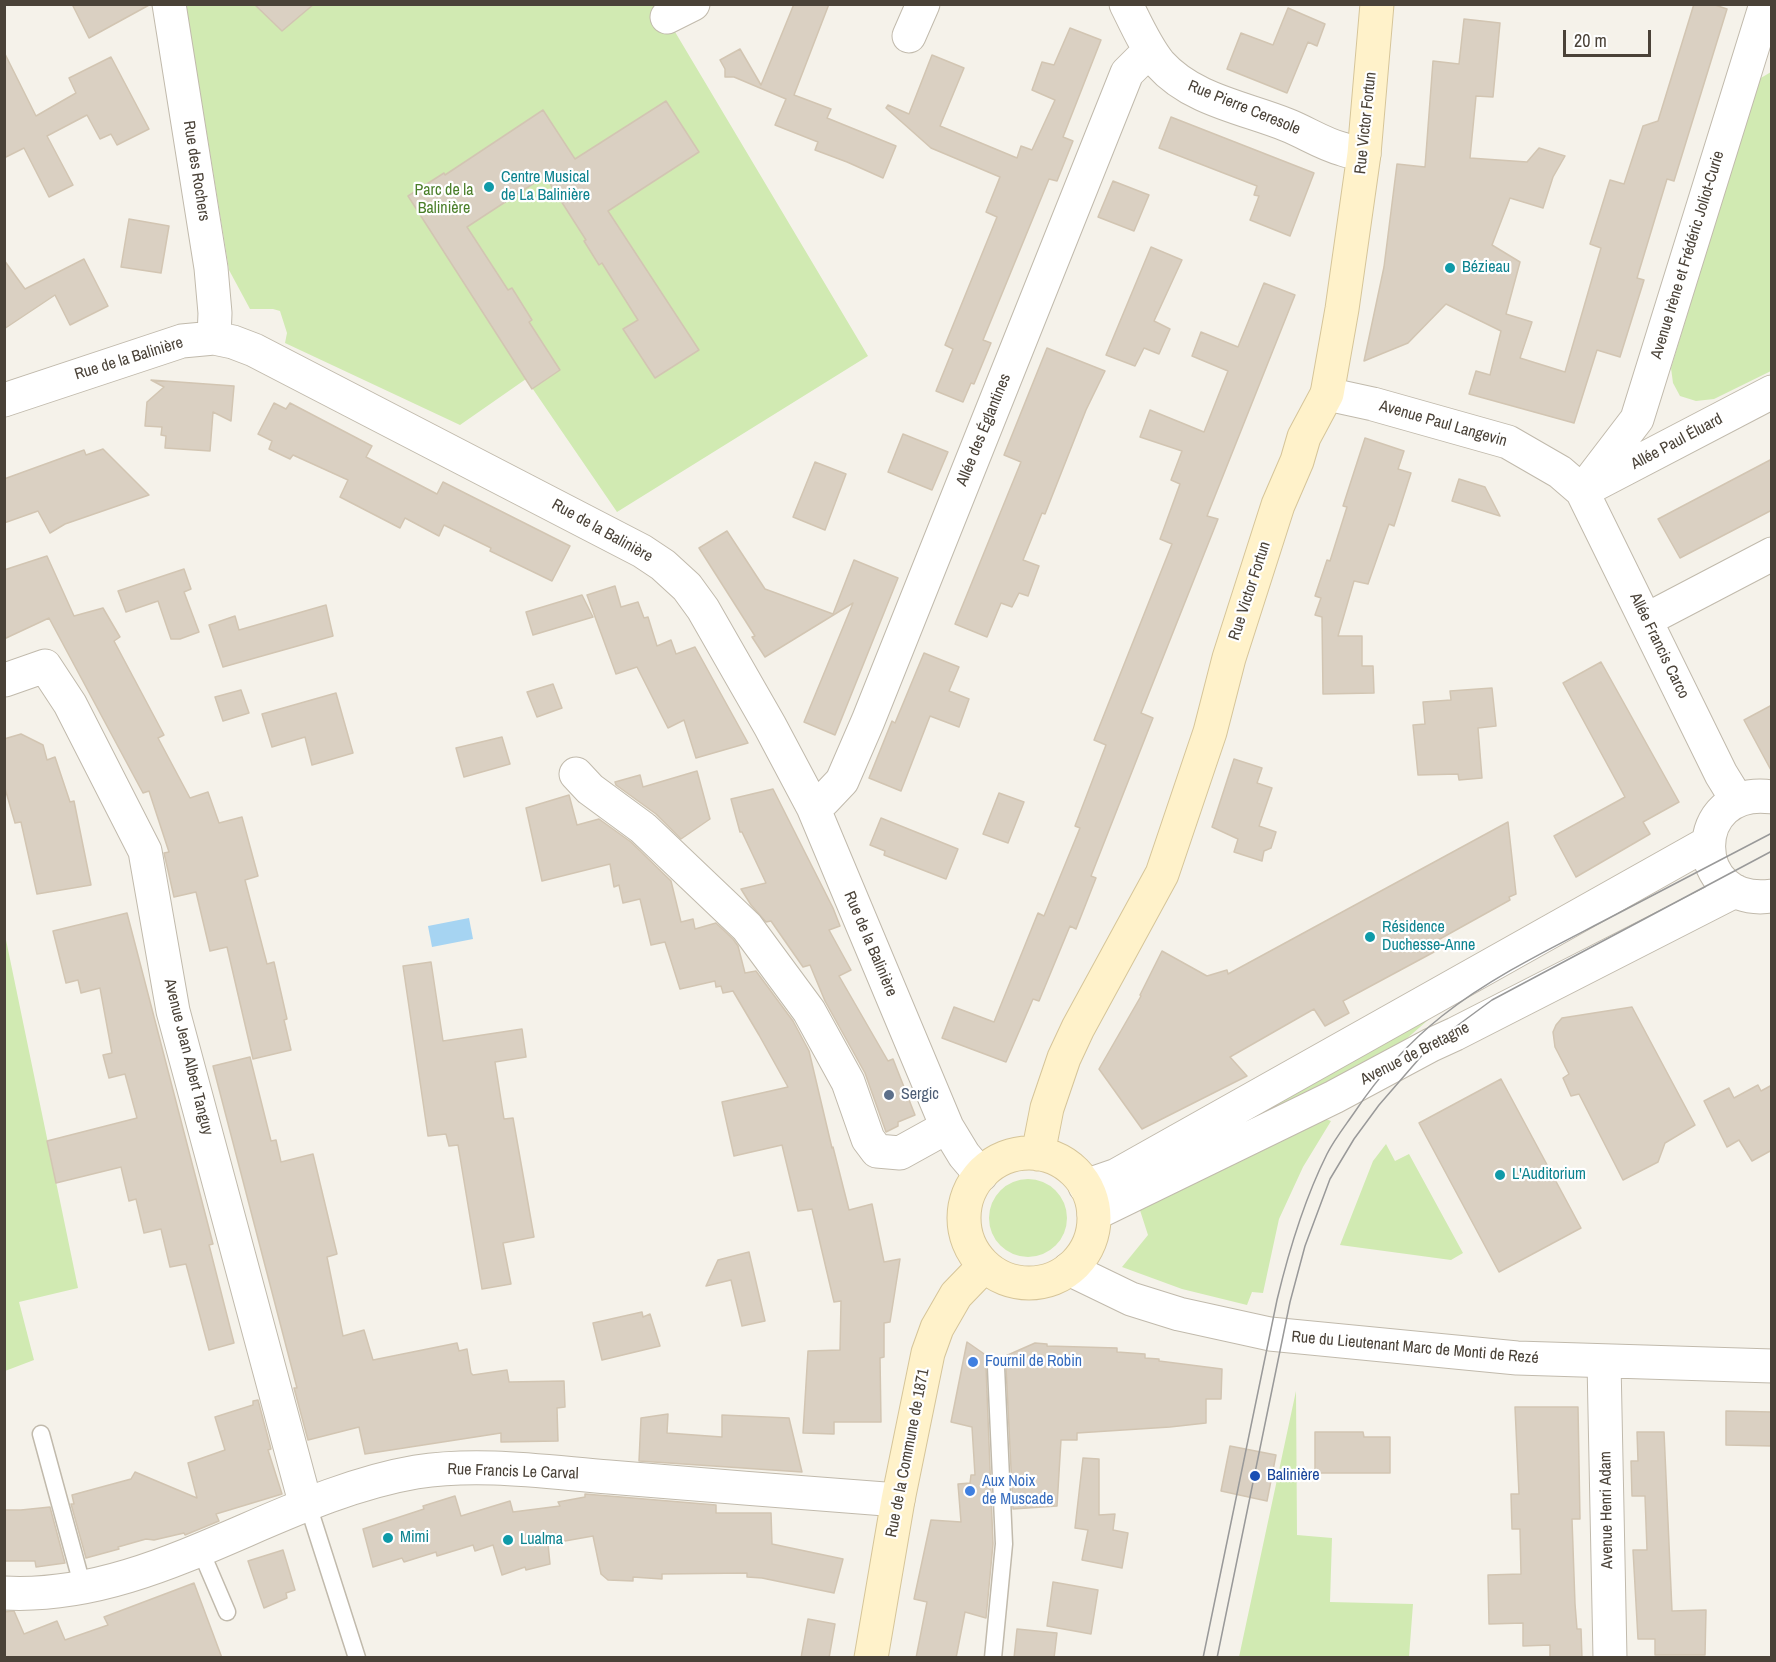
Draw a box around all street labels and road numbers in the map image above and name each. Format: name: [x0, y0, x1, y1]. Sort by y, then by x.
street label: Rue Victor Fortun: [1351, 71, 1381, 175]
street label: Rue Pierre Ceresole: [1185, 77, 1303, 139]
street label: Rue des Rochers: [179, 119, 213, 223]
street label: Avenue Irène et Frédéric Joliot-Curie: [1647, 149, 1729, 361]
street label: Rue de la Balinière: [72, 333, 186, 385]
street label: Allée des Églantines: [953, 371, 1015, 489]
street label: Avenue Paul Langevin: [1377, 397, 1509, 451]
street label: Allée Paul Éluard: [1628, 410, 1726, 474]
street label: Rue de la Balinière: [548, 495, 656, 567]
street label: Rue Victor Fortun: [1225, 539, 1275, 643]
street label: Allée Francis Carco: [1625, 590, 1693, 702]
street label: Rue de la Balinière: [839, 889, 901, 999]
street label: Avenue Jean Albert Tanguy: [159, 977, 217, 1137]
street label: Avenue de Bretagne: [1357, 1018, 1473, 1090]
street label: Rue du Lieutenant Marc de Monti de Rezé: [1291, 1328, 1539, 1368]
street label: Rue de la Commune de 1871: [882, 1367, 934, 1539]
street label: Avenue Henri Adam: [1596, 1451, 1618, 1569]
street label: Rue Francis Le Carval: [447, 1460, 579, 1484]

